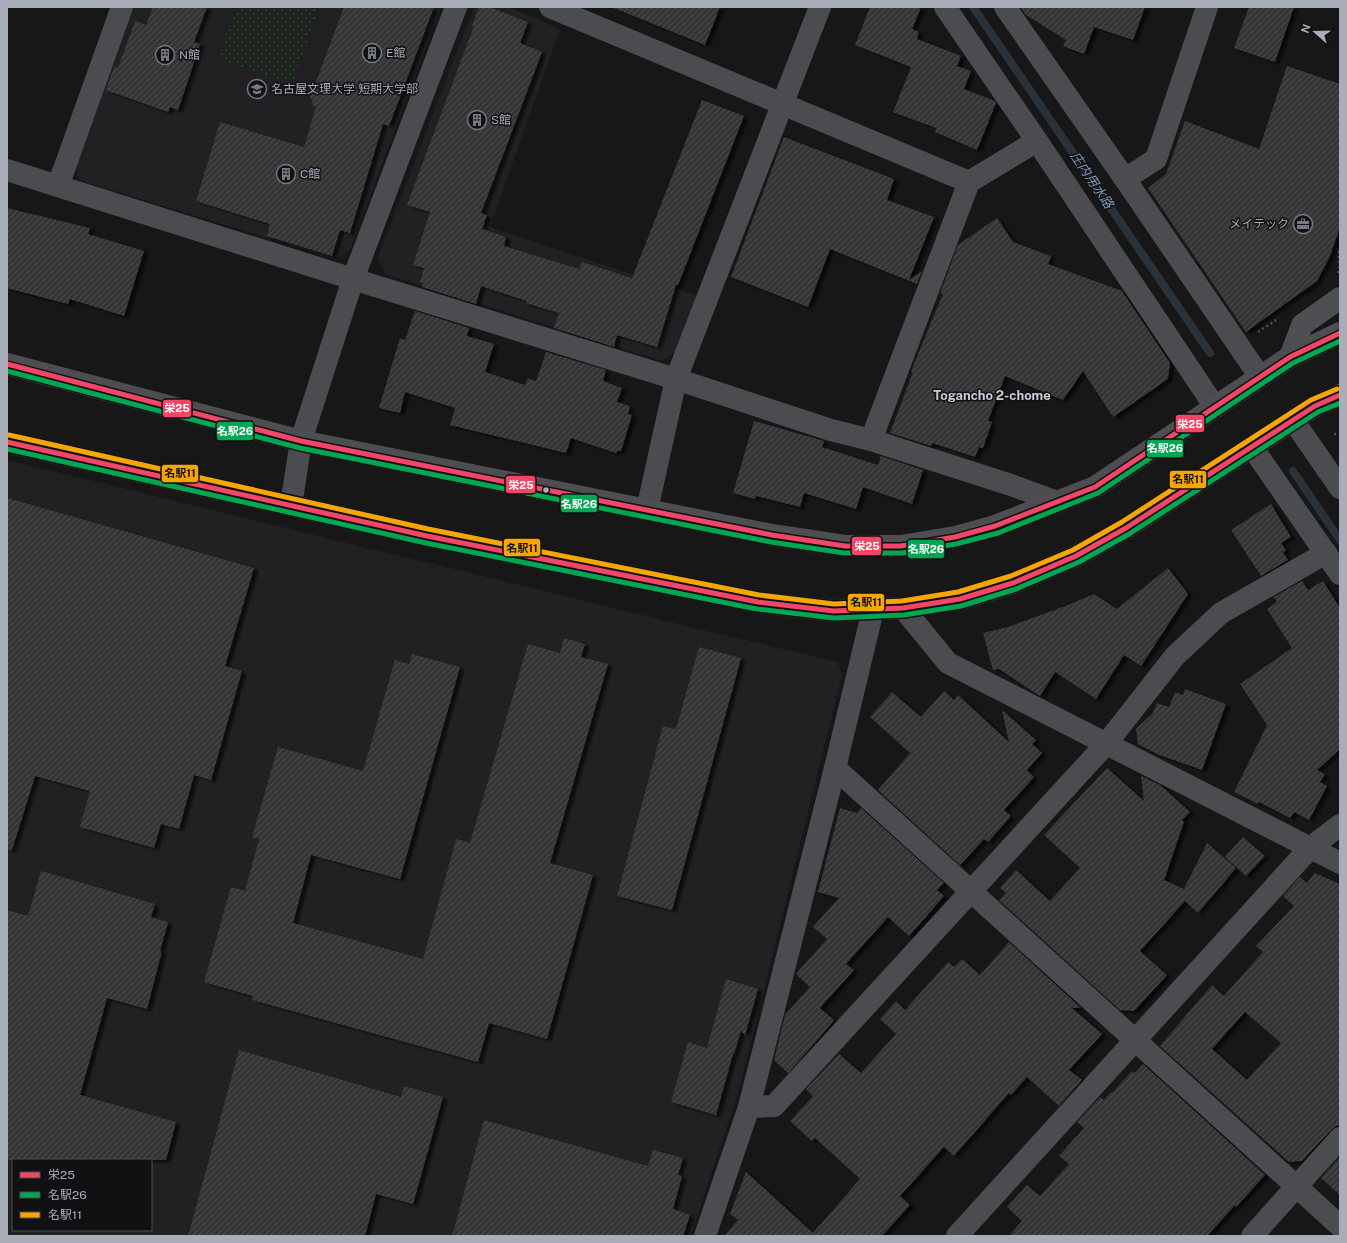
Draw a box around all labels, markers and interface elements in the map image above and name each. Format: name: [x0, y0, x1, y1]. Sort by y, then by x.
north arrow: [1295, 12, 1335, 52]
text: N: [1298, 22, 1313, 35]
building icon: E館: [361, 42, 383, 64]
building icon: N館: [154, 44, 176, 66]
place label: E館: [386, 46, 405, 60]
place label: N館: [179, 48, 200, 62]
school or university icon: 名古屋文理大学 短期大学部: [246, 78, 268, 100]
place label: 名古屋文理大学 短期大学部: [271, 82, 418, 96]
building icon: S館: [466, 109, 488, 131]
place label: S館: [491, 113, 511, 127]
water label: 庄内用水路: [1068, 149, 1117, 212]
building icon: C館: [275, 163, 297, 185]
place label: C館: [300, 167, 320, 181]
office icon: メイテック: [1292, 213, 1314, 235]
place label: メイテック: [1229, 217, 1289, 231]
district label: Togancho 2-chome: [933, 388, 1051, 403]
line badge: 栄25: [162, 399, 192, 418]
text: 栄25: [164, 402, 190, 414]
line badge: 栄25: [1175, 414, 1205, 433]
text: 栄25: [1177, 418, 1203, 430]
line badge: 名駅26: [216, 421, 254, 441]
text: 名駅26: [217, 425, 253, 437]
line badge: 名駅26: [1146, 439, 1184, 458]
text: 名駅26: [1147, 442, 1183, 454]
line badge: 名駅11: [161, 464, 199, 483]
text: 名駅11: [164, 467, 196, 479]
line badge: 名駅11: [1169, 470, 1207, 489]
text: 名駅11: [1172, 473, 1204, 485]
line badge: 栄25: [505, 475, 536, 494]
text: 栄25: [508, 479, 534, 491]
unlabelled marker: [541, 485, 551, 495]
line badge: 名駅26: [560, 494, 598, 513]
text: 名駅26: [561, 498, 597, 510]
line badge: 栄25: [851, 536, 882, 556]
line badge: 名駅11: [503, 538, 541, 557]
line badge: 名駅26: [907, 539, 945, 559]
text: 栄25: [854, 540, 880, 552]
text: 名駅11: [506, 542, 538, 554]
text: 名駅26: [908, 543, 944, 555]
line badge: 名駅11: [847, 593, 885, 612]
text: 名駅11: [850, 596, 882, 608]
legend: [12, 1159, 152, 1231]
text: 栄25: [48, 1168, 75, 1182]
text: 名駅26: [48, 1188, 87, 1202]
text: 名駅11: [48, 1208, 82, 1222]

